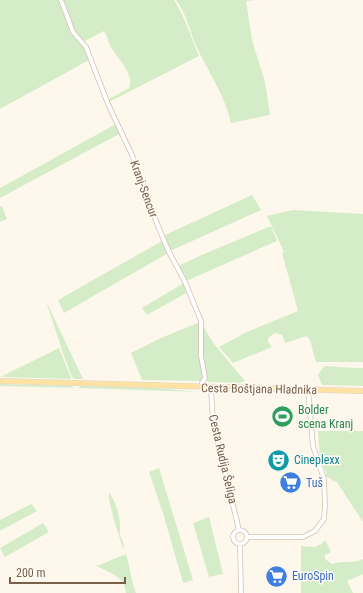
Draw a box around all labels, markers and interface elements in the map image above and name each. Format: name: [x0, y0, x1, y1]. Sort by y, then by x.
street label: Kranj-Sencur: [127, 158, 161, 220]
street label: Cesta Boštjana Hladnika: [201, 381, 317, 397]
place label: Bolder scena Kranj: [298, 403, 353, 431]
sports icon: Bolder scena Kranj: [270, 404, 296, 430]
street label: Cesta Rudija Šeliga: [206, 413, 241, 505]
theatre icon: Cineplexx: [265, 447, 291, 473]
place label: Cineplexx: [294, 453, 340, 467]
supermarket icon: Tuš: [278, 470, 304, 496]
place label: Tuš: [306, 476, 323, 490]
scale bar: [10, 559, 125, 585]
supermarket icon: EuroSpin: [264, 563, 290, 589]
text: 200 m: [16, 566, 46, 580]
place label: EuroSpin: [292, 569, 334, 583]

